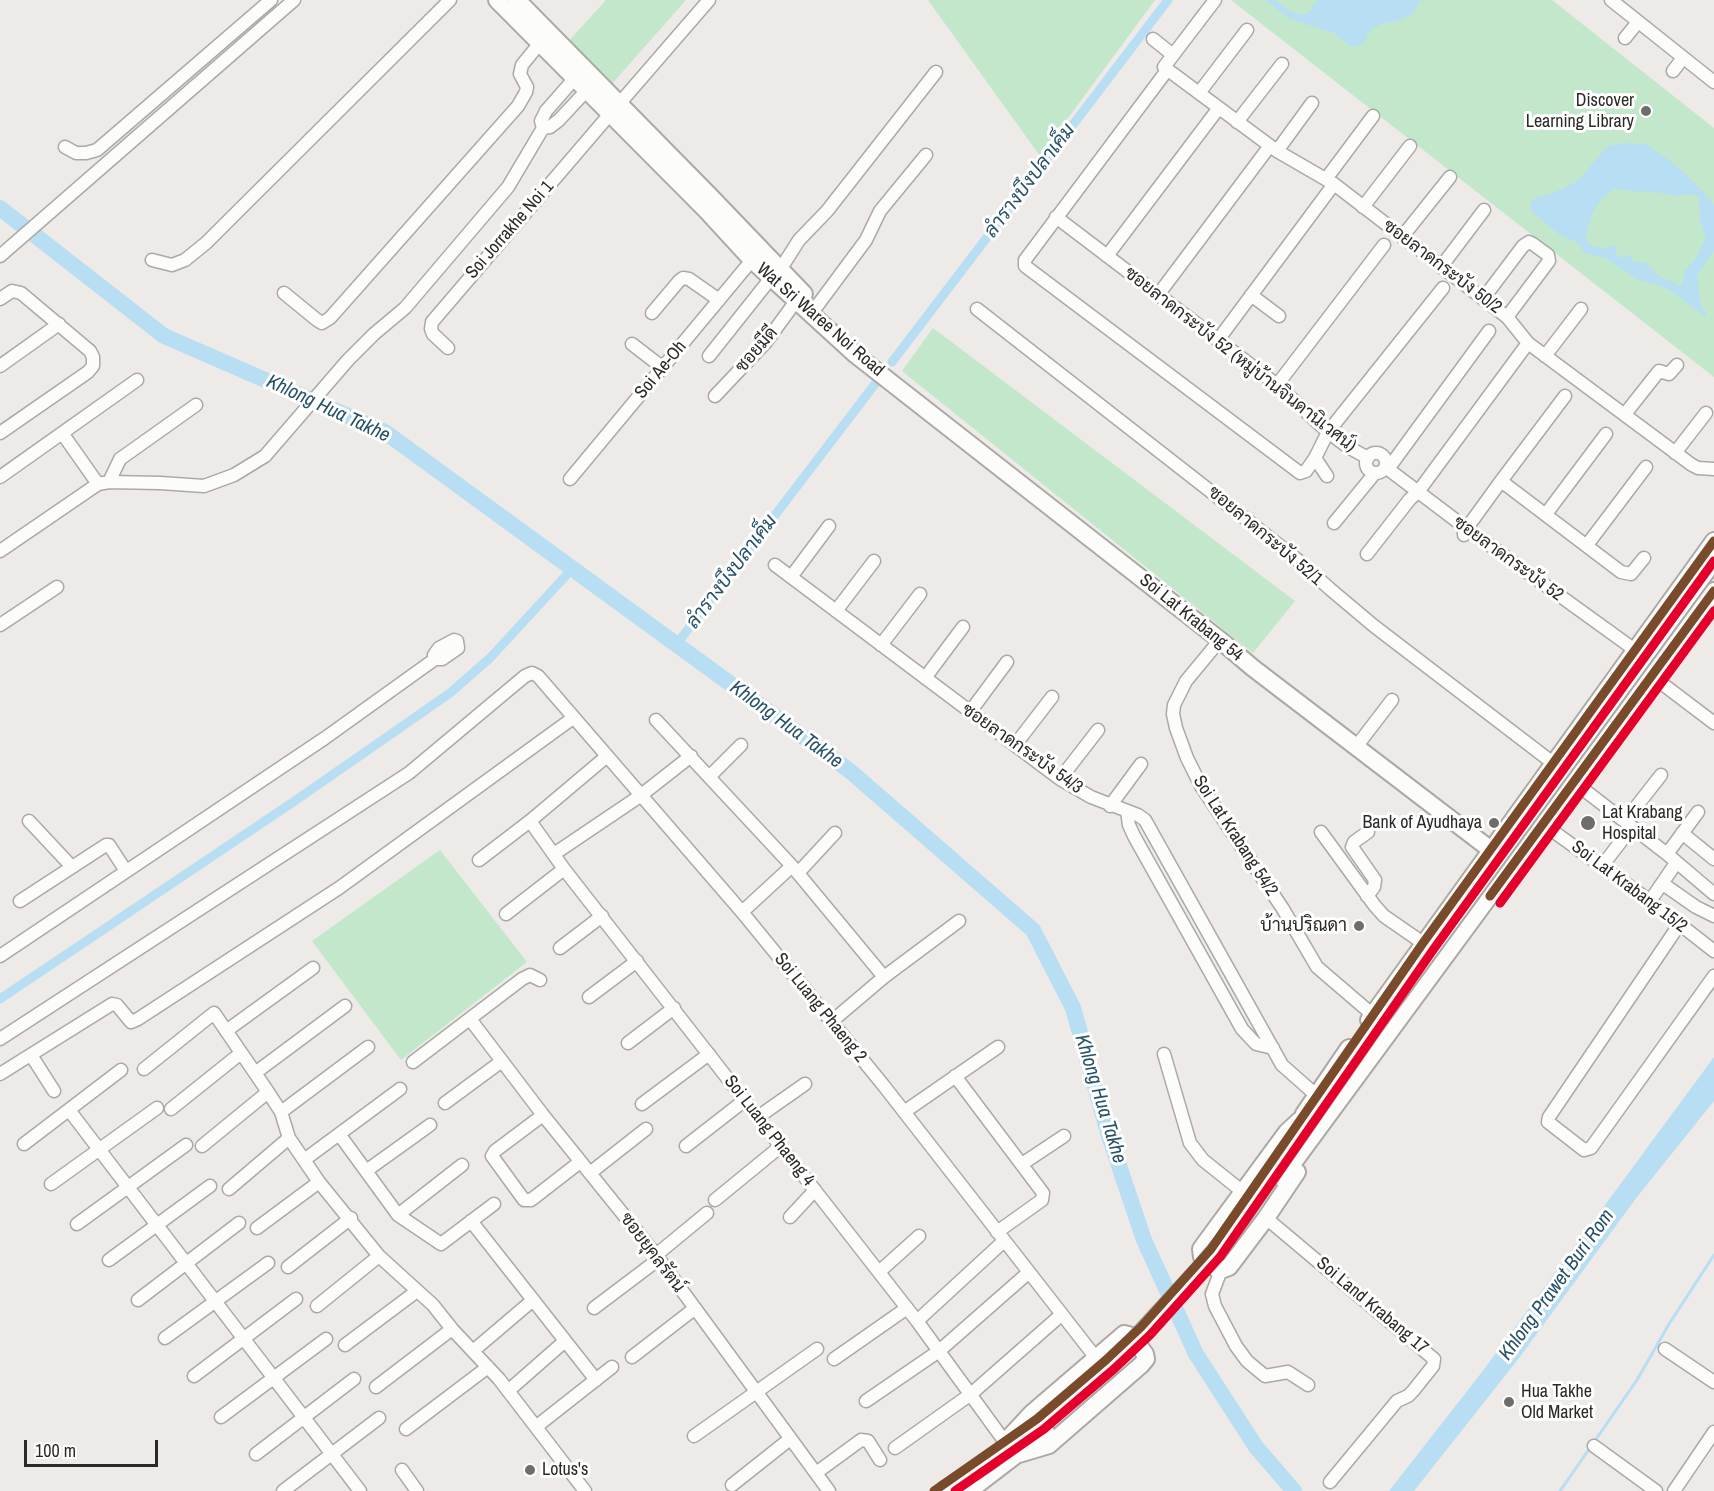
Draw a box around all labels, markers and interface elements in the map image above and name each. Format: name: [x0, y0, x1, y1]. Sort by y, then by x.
place label: Discover Learning Library: [1526, 90, 1634, 132]
marker: Discover Learning Library: [1639, 104, 1653, 118]
water label: ลำรางบึงปลาเค็ม: [979, 119, 1081, 243]
street label: Soi Jorrakhe Noi 1: [461, 176, 559, 284]
street label: ซอยลาดกระบัง 50/2: [1378, 215, 1506, 319]
street label: Wat Sri Waree Noi Road: [752, 259, 888, 381]
street label: ซอยลาดกระบัง 52 (หมู่บ้านจินดานิเวศน์): [1120, 263, 1360, 457]
street label: ซอยมีดี: [731, 323, 783, 377]
street label: Soi Ae-Oh: [631, 337, 691, 403]
water label: Khlong Hua Takhe: [262, 370, 394, 448]
street label: ซอยลาดกระบัง 52/1: [1203, 482, 1327, 590]
water label: ลำรางบึงปลาเค็ม: [681, 510, 783, 634]
street label: ซอยลาดกระบัง 52: [1449, 512, 1567, 606]
street label: Soi Lat Krabang 54: [1135, 570, 1247, 666]
water label: Khlong Hua Takhe: [725, 676, 847, 774]
street label: ซอยลาดกระบัง 54/3: [957, 699, 1087, 799]
street label: Soi Lat Krabang 54/2: [1188, 772, 1282, 900]
place label: Lat Krabang Hospital: [1602, 802, 1682, 844]
place label: Bank of Ayudhaya: [1362, 812, 1482, 834]
marker: Lat Krabang Hospital: [1579, 814, 1597, 832]
marker: Bank of Ayudhaya: [1487, 816, 1501, 830]
street label: Soi Lat Krabang 15/2: [1567, 836, 1691, 938]
place label: บ้านปริณดา: [1260, 915, 1347, 937]
marker: บ้านปริณดา: [1352, 919, 1366, 933]
street label: Soi Luang Phaeng 2: [769, 949, 871, 1067]
water label: Khlong Hua Takhe: [1069, 1032, 1131, 1166]
street label: Soi Luang Phaeng 4: [719, 1071, 819, 1191]
water label: Khlong Prawet Buri Rom: [1494, 1205, 1620, 1365]
street label: ซอยยุคลรัตน์: [615, 1209, 689, 1297]
street label: Soi Land Krabang 17: [1312, 1253, 1432, 1359]
place label: Hua Takhe Old Market: [1521, 1381, 1593, 1424]
marker: Hua Takhe Old Market: [1502, 1395, 1516, 1409]
scale bar: [27, 1428, 160, 1466]
text: 100 m: [35, 1438, 76, 1463]
place label: Lotus's: [542, 1459, 588, 1481]
marker: Lotus's: [523, 1463, 537, 1477]

